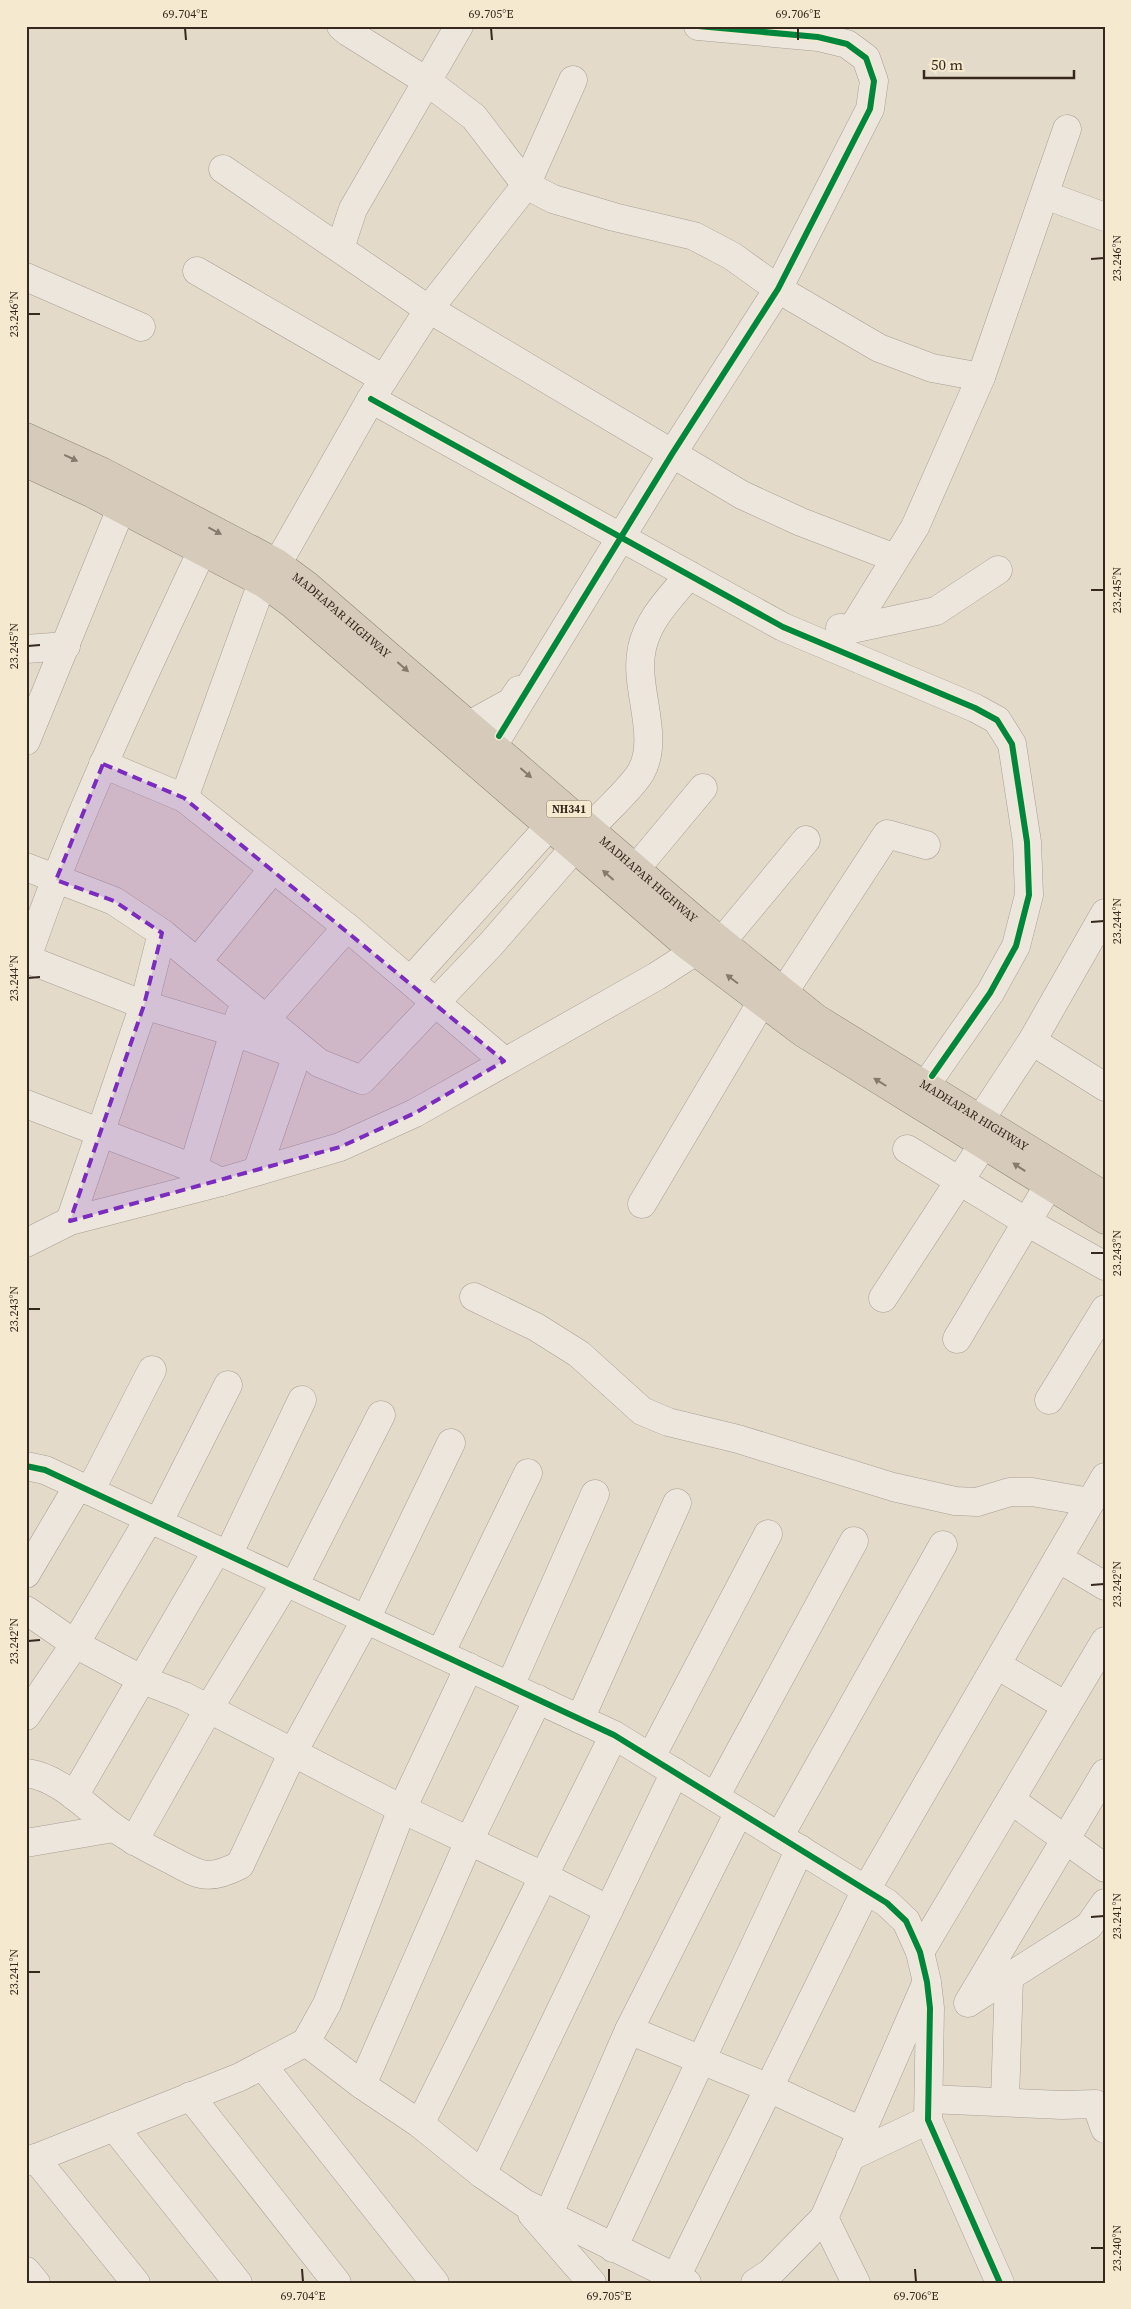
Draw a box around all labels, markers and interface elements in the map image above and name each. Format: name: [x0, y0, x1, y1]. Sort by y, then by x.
text: 69.704°E: [163, 6, 207, 22]
text: 69.705°E: [469, 6, 513, 22]
text: 69.706°E: [776, 6, 820, 22]
scale bar: [924, 48, 1074, 80]
text: 50 m: [931, 54, 963, 75]
text: 23.246°N: [1109, 235, 1125, 281]
text: 23.246°N: [6, 291, 22, 337]
one-way arrow: [64, 454, 78, 462]
one-way arrow: [208, 527, 223, 535]
text: 23.245°N: [1109, 567, 1125, 613]
street label: MADHAPAR HIGHWAY: [289, 569, 394, 662]
text: 23.245°N: [6, 623, 22, 669]
one-way arrow: [396, 661, 408, 673]
one-way arrow: [520, 767, 533, 778]
road number: NH341: [546, 801, 592, 818]
street label: MADHAPAR HIGHWAY: [596, 833, 701, 927]
one-way arrow: [602, 869, 614, 881]
text: 23.244°N: [1109, 898, 1125, 944]
text: 23.244°N: [6, 955, 22, 1001]
one-way arrow: [726, 974, 739, 985]
street label: MADHAPAR HIGHWAY: [917, 1076, 1032, 1155]
one-way arrow: [874, 1077, 887, 1086]
one-way arrow: [1012, 1162, 1025, 1171]
text: 23.243°N: [1109, 1230, 1125, 1276]
text: 23.243°N: [6, 1286, 22, 1332]
text: 23.242°N: [1109, 1561, 1125, 1607]
text: 23.242°N: [6, 1618, 22, 1664]
text: 23.241°N: [1109, 1893, 1125, 1939]
text: 23.241°N: [6, 1949, 22, 1995]
text: 23.240°N: [1109, 2225, 1125, 2271]
text: 69.704°E: [281, 2288, 325, 2304]
text: 69.705°E: [587, 2288, 631, 2304]
text: 69.706°E: [894, 2288, 938, 2304]

